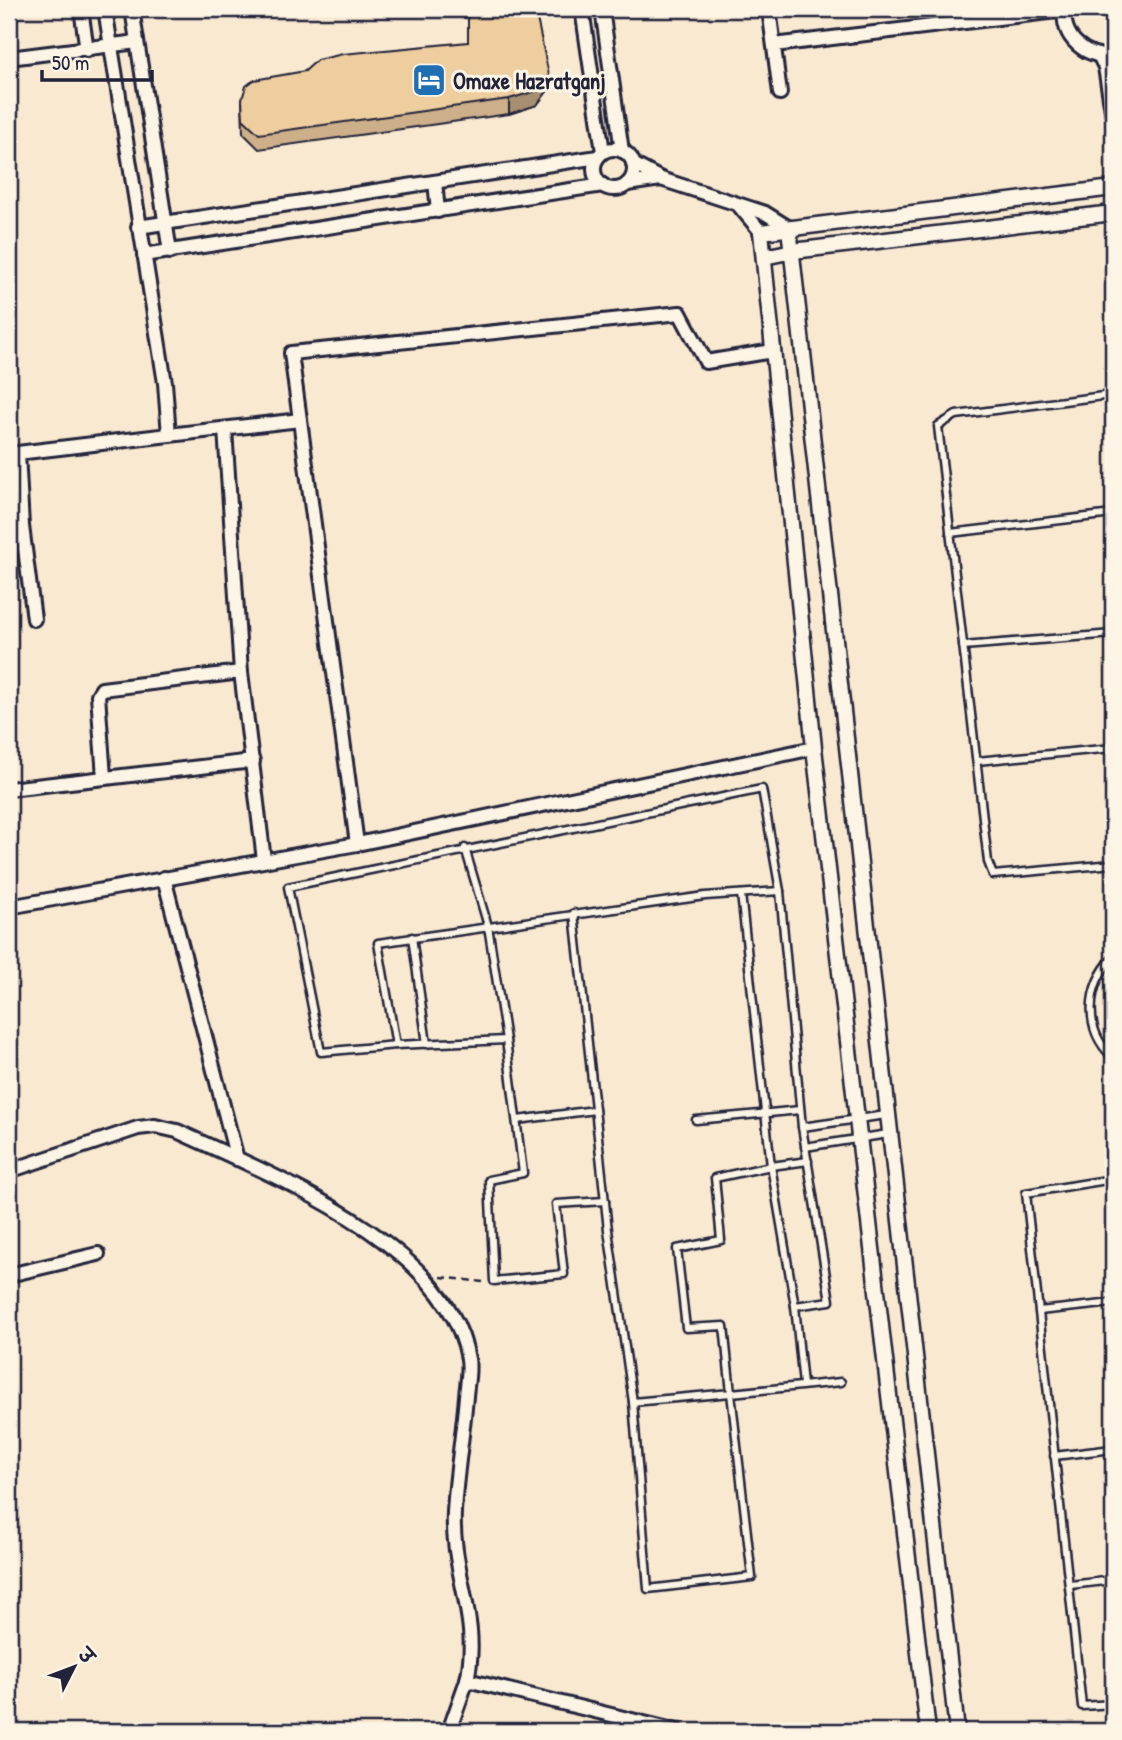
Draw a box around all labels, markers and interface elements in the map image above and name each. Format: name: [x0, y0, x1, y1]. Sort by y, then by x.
scale bar: [42, 38, 152, 82]
text: 50 m: [52, 48, 89, 77]
hotel icon: Omaxe Hazratganj: [410, 61, 448, 99]
place label: Omaxe Hazratganj: [453, 65, 606, 97]
north arrow: [38, 1632, 108, 1702]
text: उ: [71, 1641, 102, 1671]

